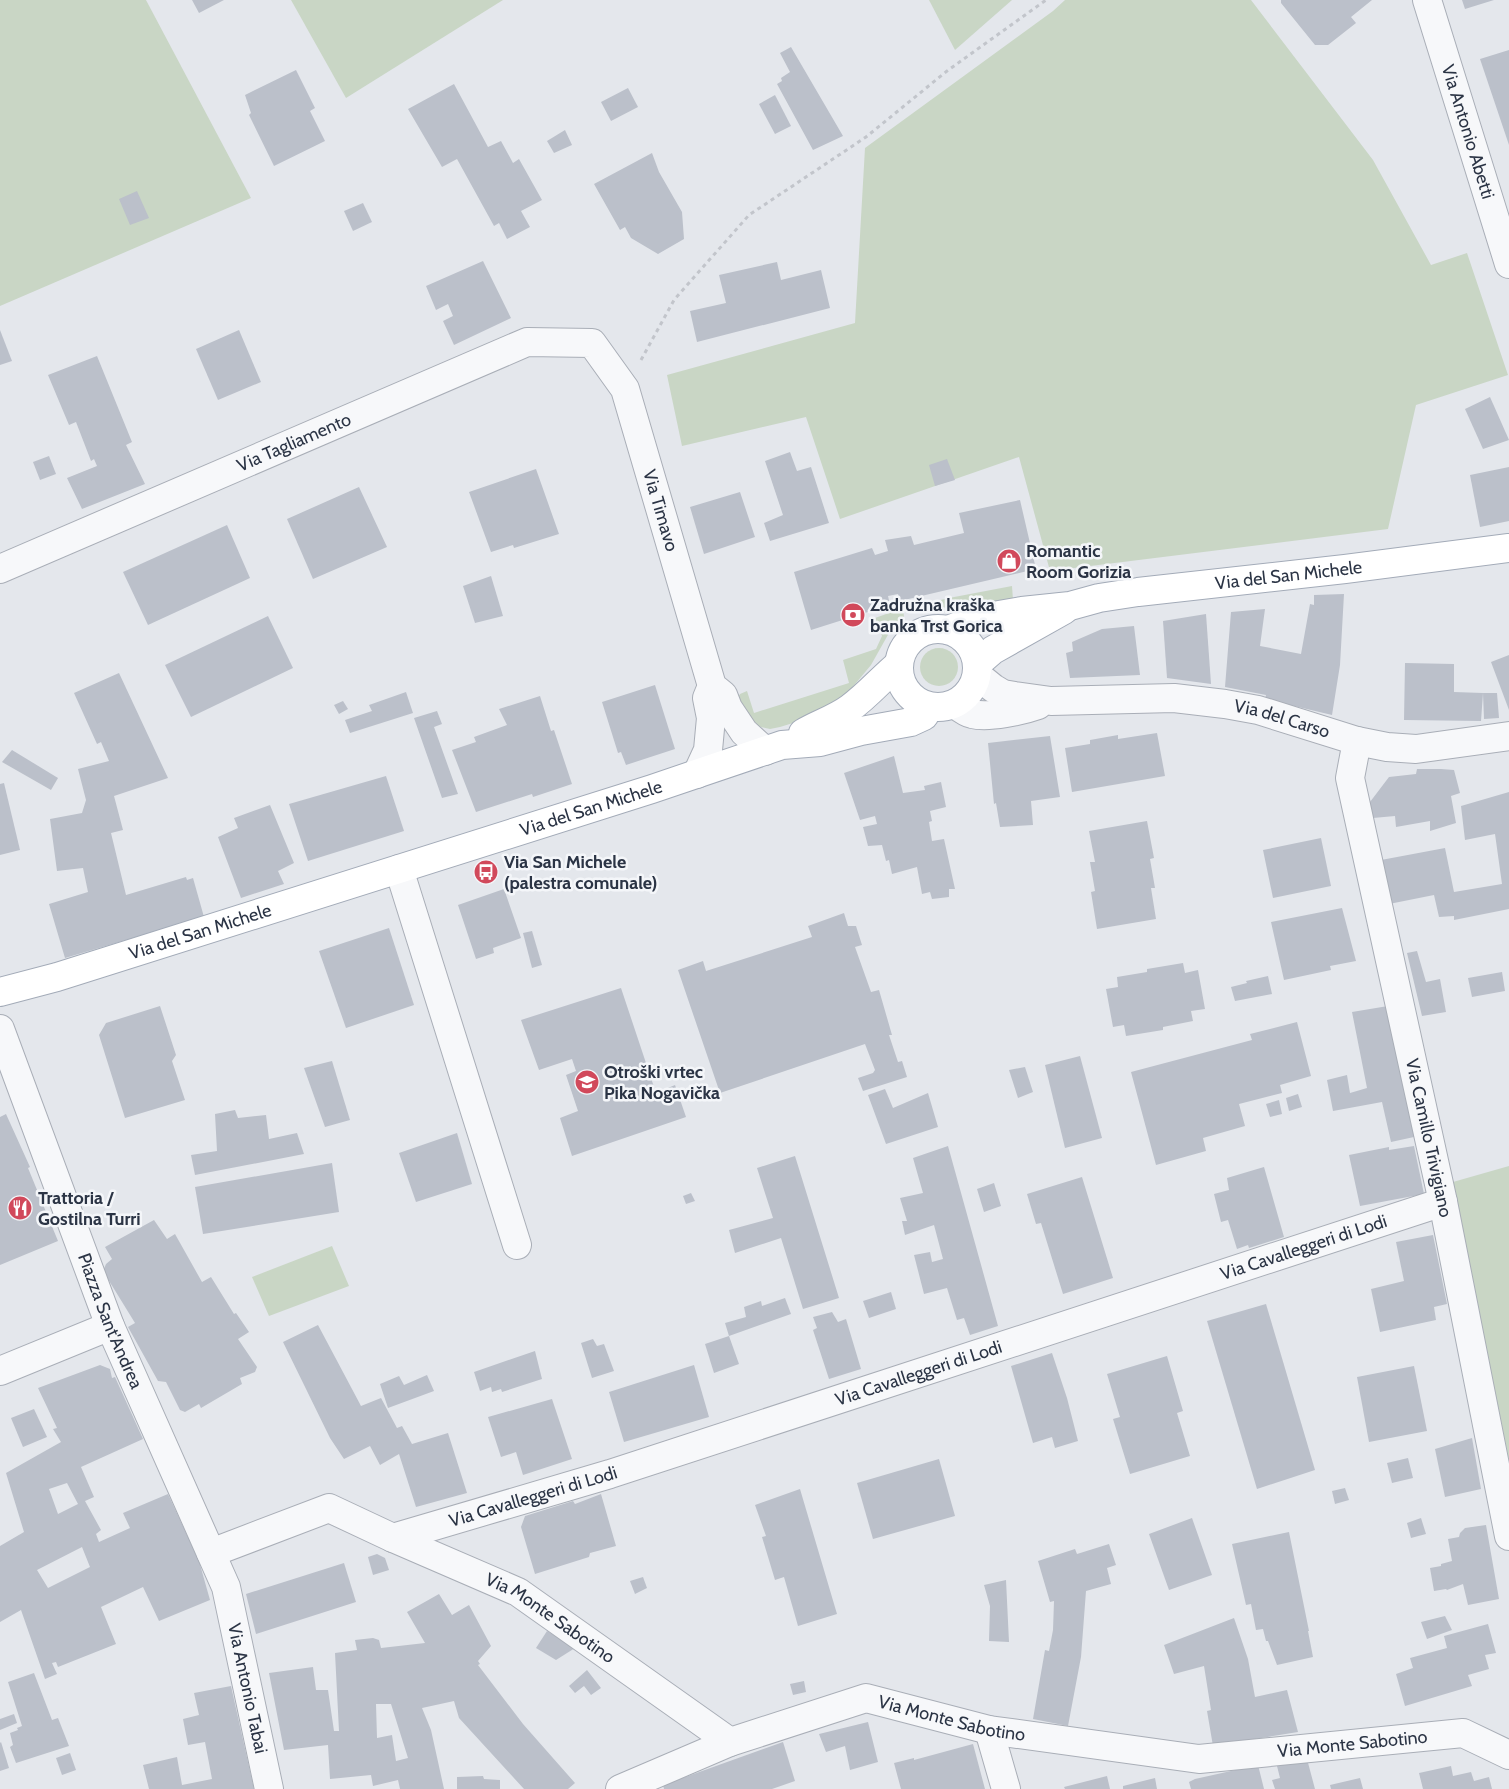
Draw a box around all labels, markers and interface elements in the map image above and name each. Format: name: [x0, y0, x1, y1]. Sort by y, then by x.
street label: Via Antonio Abetti: [1437, 62, 1499, 202]
street label: Via Tagliamento: [234, 408, 354, 477]
street label: Via Timavo: [638, 467, 683, 554]
place label: Romantic Room Gorizia: [1026, 540, 1131, 583]
shop icon: Romantic Room Gorizia: [996, 548, 1022, 574]
street label: Via del San Michele: [1214, 556, 1363, 594]
place label: Zadružna kraška banka Trst Gorica: [870, 594, 1003, 637]
bank icon: Zadružna kraška banka Trst Gorica: [840, 602, 866, 628]
street label: Via del Carso: [1232, 695, 1333, 743]
street label: Via del San Michele: [517, 775, 665, 841]
place label: Via San Michele (palestra comunale): [504, 851, 658, 894]
bus stop icon: Via San Michele (palestra comunale): [473, 859, 499, 885]
street label: Via del San Michele: [126, 899, 274, 965]
street label: Via Camillo Trivigiano: [1401, 1056, 1457, 1219]
place label: Otroški vrtec Pika Nogavička: [604, 1061, 720, 1104]
school or university icon: Otroški vrtec Pika Nogavička: [574, 1069, 600, 1095]
place label: Trattoria / Gostilna Turri: [38, 1187, 141, 1230]
restaurant icon: Trattoria / Gostilna Turri: [7, 1195, 33, 1221]
street label: Via Cavalleggeri di Lodi: [1218, 1210, 1390, 1285]
street label: Piazza Sant'Andrea: [73, 1250, 148, 1392]
street label: Via Cavalleggeri di Lodi: [833, 1336, 1005, 1411]
street label: Via Cavalleggeri di Lodi: [446, 1461, 620, 1532]
street label: Via Monte Sabotino: [482, 1568, 619, 1668]
street label: Via Antonio Tabai: [223, 1621, 272, 1756]
street label: Via Monte Sabotino: [876, 1691, 1027, 1746]
street label: Via Monte Sabotino: [1276, 1726, 1429, 1762]

